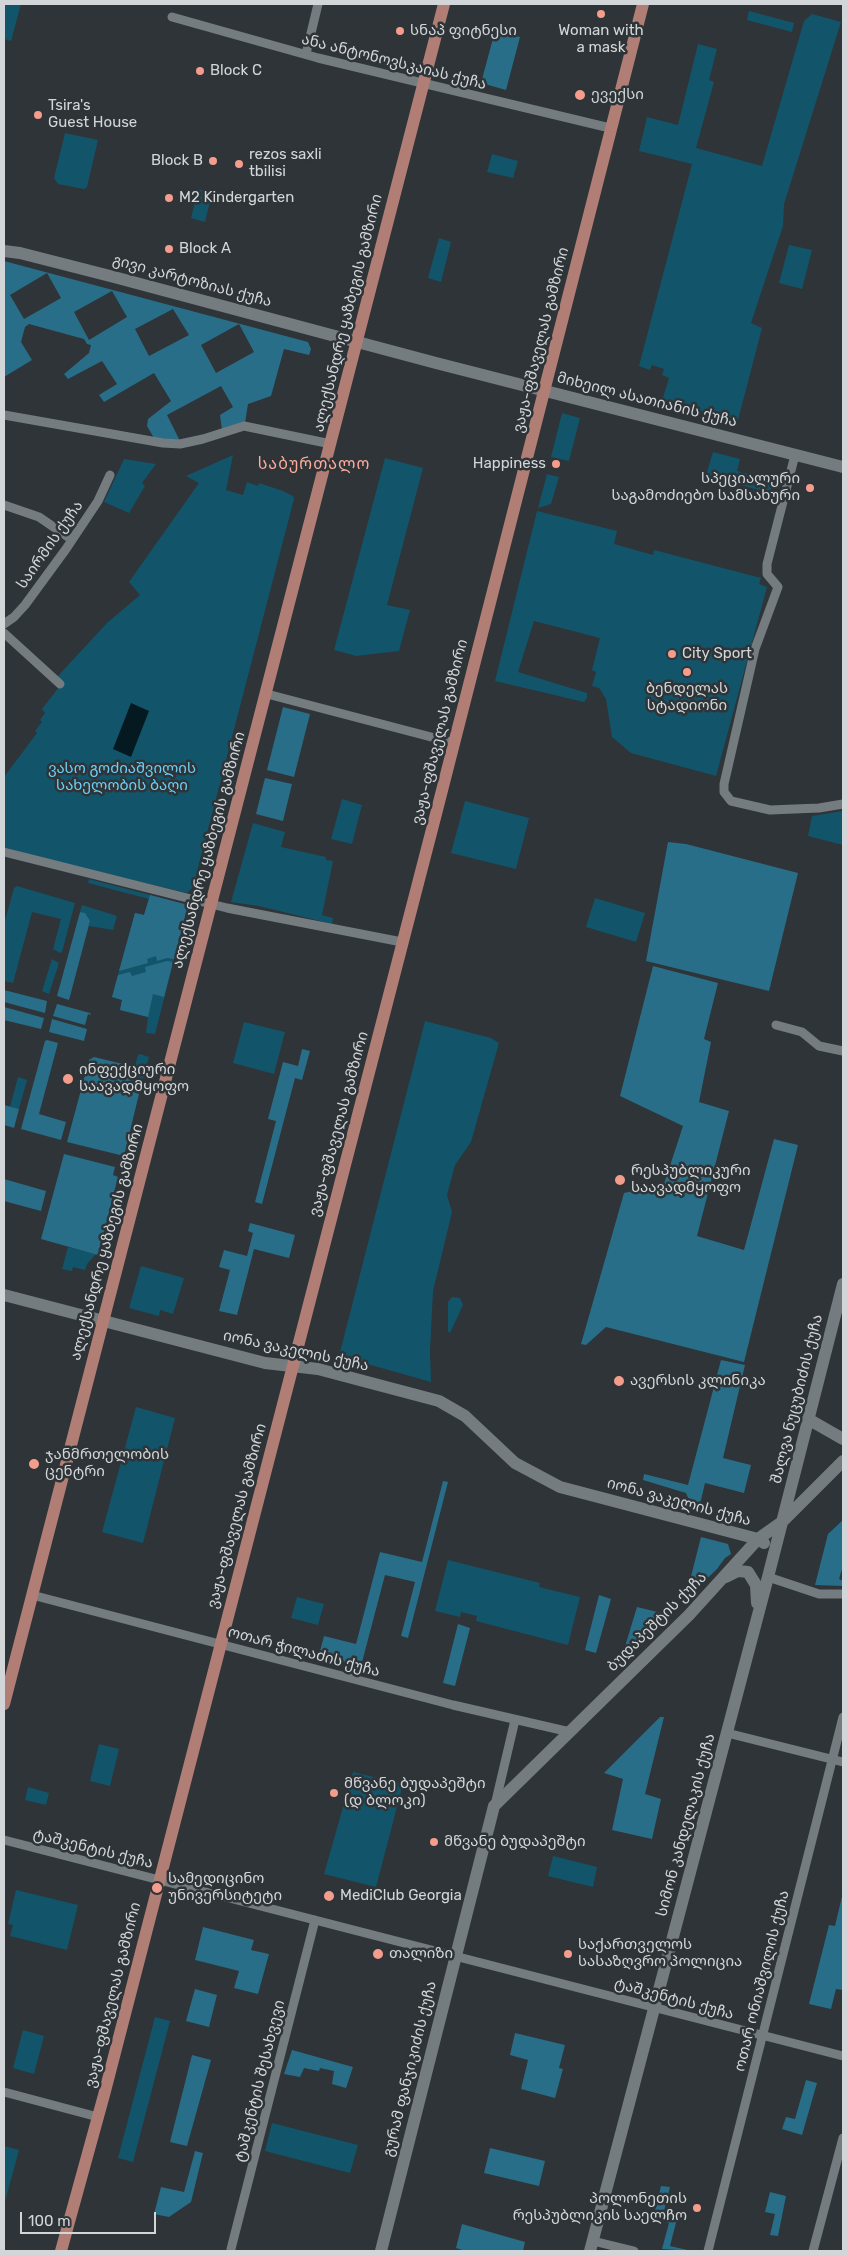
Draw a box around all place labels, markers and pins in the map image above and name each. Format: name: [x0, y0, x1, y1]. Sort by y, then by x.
marker: Woman with a mask: [595, 8, 607, 20]
place label: სნაპ ფიტნესი: [410, 22, 517, 40]
place label: Woman with a mask: [558, 22, 644, 57]
marker: სნაპ ფიტნესი: [394, 25, 406, 37]
place label: Block C: [210, 62, 262, 80]
marker: Block C: [194, 65, 206, 77]
place label: ევექსი: [591, 86, 644, 104]
marker: ევექსი: [573, 88, 587, 102]
place label: Tsira's Guest House: [48, 97, 137, 132]
marker: Tsira's Guest House: [32, 109, 44, 121]
place label: rezos saxli tbilisi: [249, 146, 322, 181]
place label: Block B: [151, 152, 203, 170]
marker: Block B: [207, 155, 219, 167]
marker: rezos saxli tbilisi: [233, 158, 245, 170]
place label: M2 Kindergarten: [179, 189, 294, 207]
marker: M2 Kindergarten: [163, 192, 175, 204]
place label: Block A: [179, 240, 231, 258]
marker: Block A: [163, 243, 175, 255]
place label: Happiness: [473, 455, 546, 473]
marker: Happiness: [550, 458, 562, 470]
place label: სპეციალური საგამოძიებო სამსახური: [611, 470, 800, 505]
marker: სპეციალური საგამოძიებო სამსახური: [804, 482, 816, 494]
place label: City Sport: [682, 645, 752, 663]
marker: City Sport: [666, 648, 678, 660]
marker: ბენდელას სტადიონი: [681, 666, 693, 678]
place label: ბენდელას სტადიონი: [646, 680, 728, 715]
place label: ინფექციური საავადმყოფო: [79, 1061, 189, 1096]
marker: ინფექციური საავადმყოფო: [61, 1072, 75, 1086]
place label: რესპუბლიკური საავადმყოფო: [631, 1162, 751, 1197]
marker: რესპუბლიკური საავადმყოფო: [613, 1173, 627, 1187]
place label: ავერსის კლინიკა: [630, 1372, 766, 1390]
marker: ავერსის კლინიკა: [612, 1374, 626, 1388]
place label: ჯანმრთელობის ცენტრი: [45, 1446, 169, 1481]
marker: ჯანმრთელობის ცენტრი: [27, 1457, 41, 1471]
place label: მწვანე ბუდაპეშტი (დ ბლოკი): [344, 1775, 486, 1810]
marker: მწვანე ბუდაპეშტი (დ ბლოკი): [328, 1787, 340, 1799]
place label: მწვანე ბუდაპეშტი: [444, 1833, 586, 1851]
marker: მწვანე ბუდაპეშტი: [428, 1836, 440, 1848]
place label: სამედიცინო უნივერსიტეტი: [168, 1870, 282, 1905]
marker: სამედიცინო უნივერსიტეტი: [150, 1881, 164, 1895]
place label: MediClub Georgia: [340, 1887, 462, 1905]
marker: MediClub Georgia: [322, 1889, 336, 1903]
place label: საქართველოს სასაზღვრო პოლიცია: [578, 1936, 742, 1971]
place label: თალიზი: [389, 1945, 453, 1963]
marker: თალიზი: [371, 1947, 385, 1961]
marker: საქართველოს სასაზღვრო პოლიცია: [562, 1948, 574, 1960]
place label: პოლონეთის რესპუბლიკის საელჩო: [513, 2190, 687, 2225]
marker: პოლონეთის რესპუბლიკის საელჩო: [691, 2202, 703, 2214]

